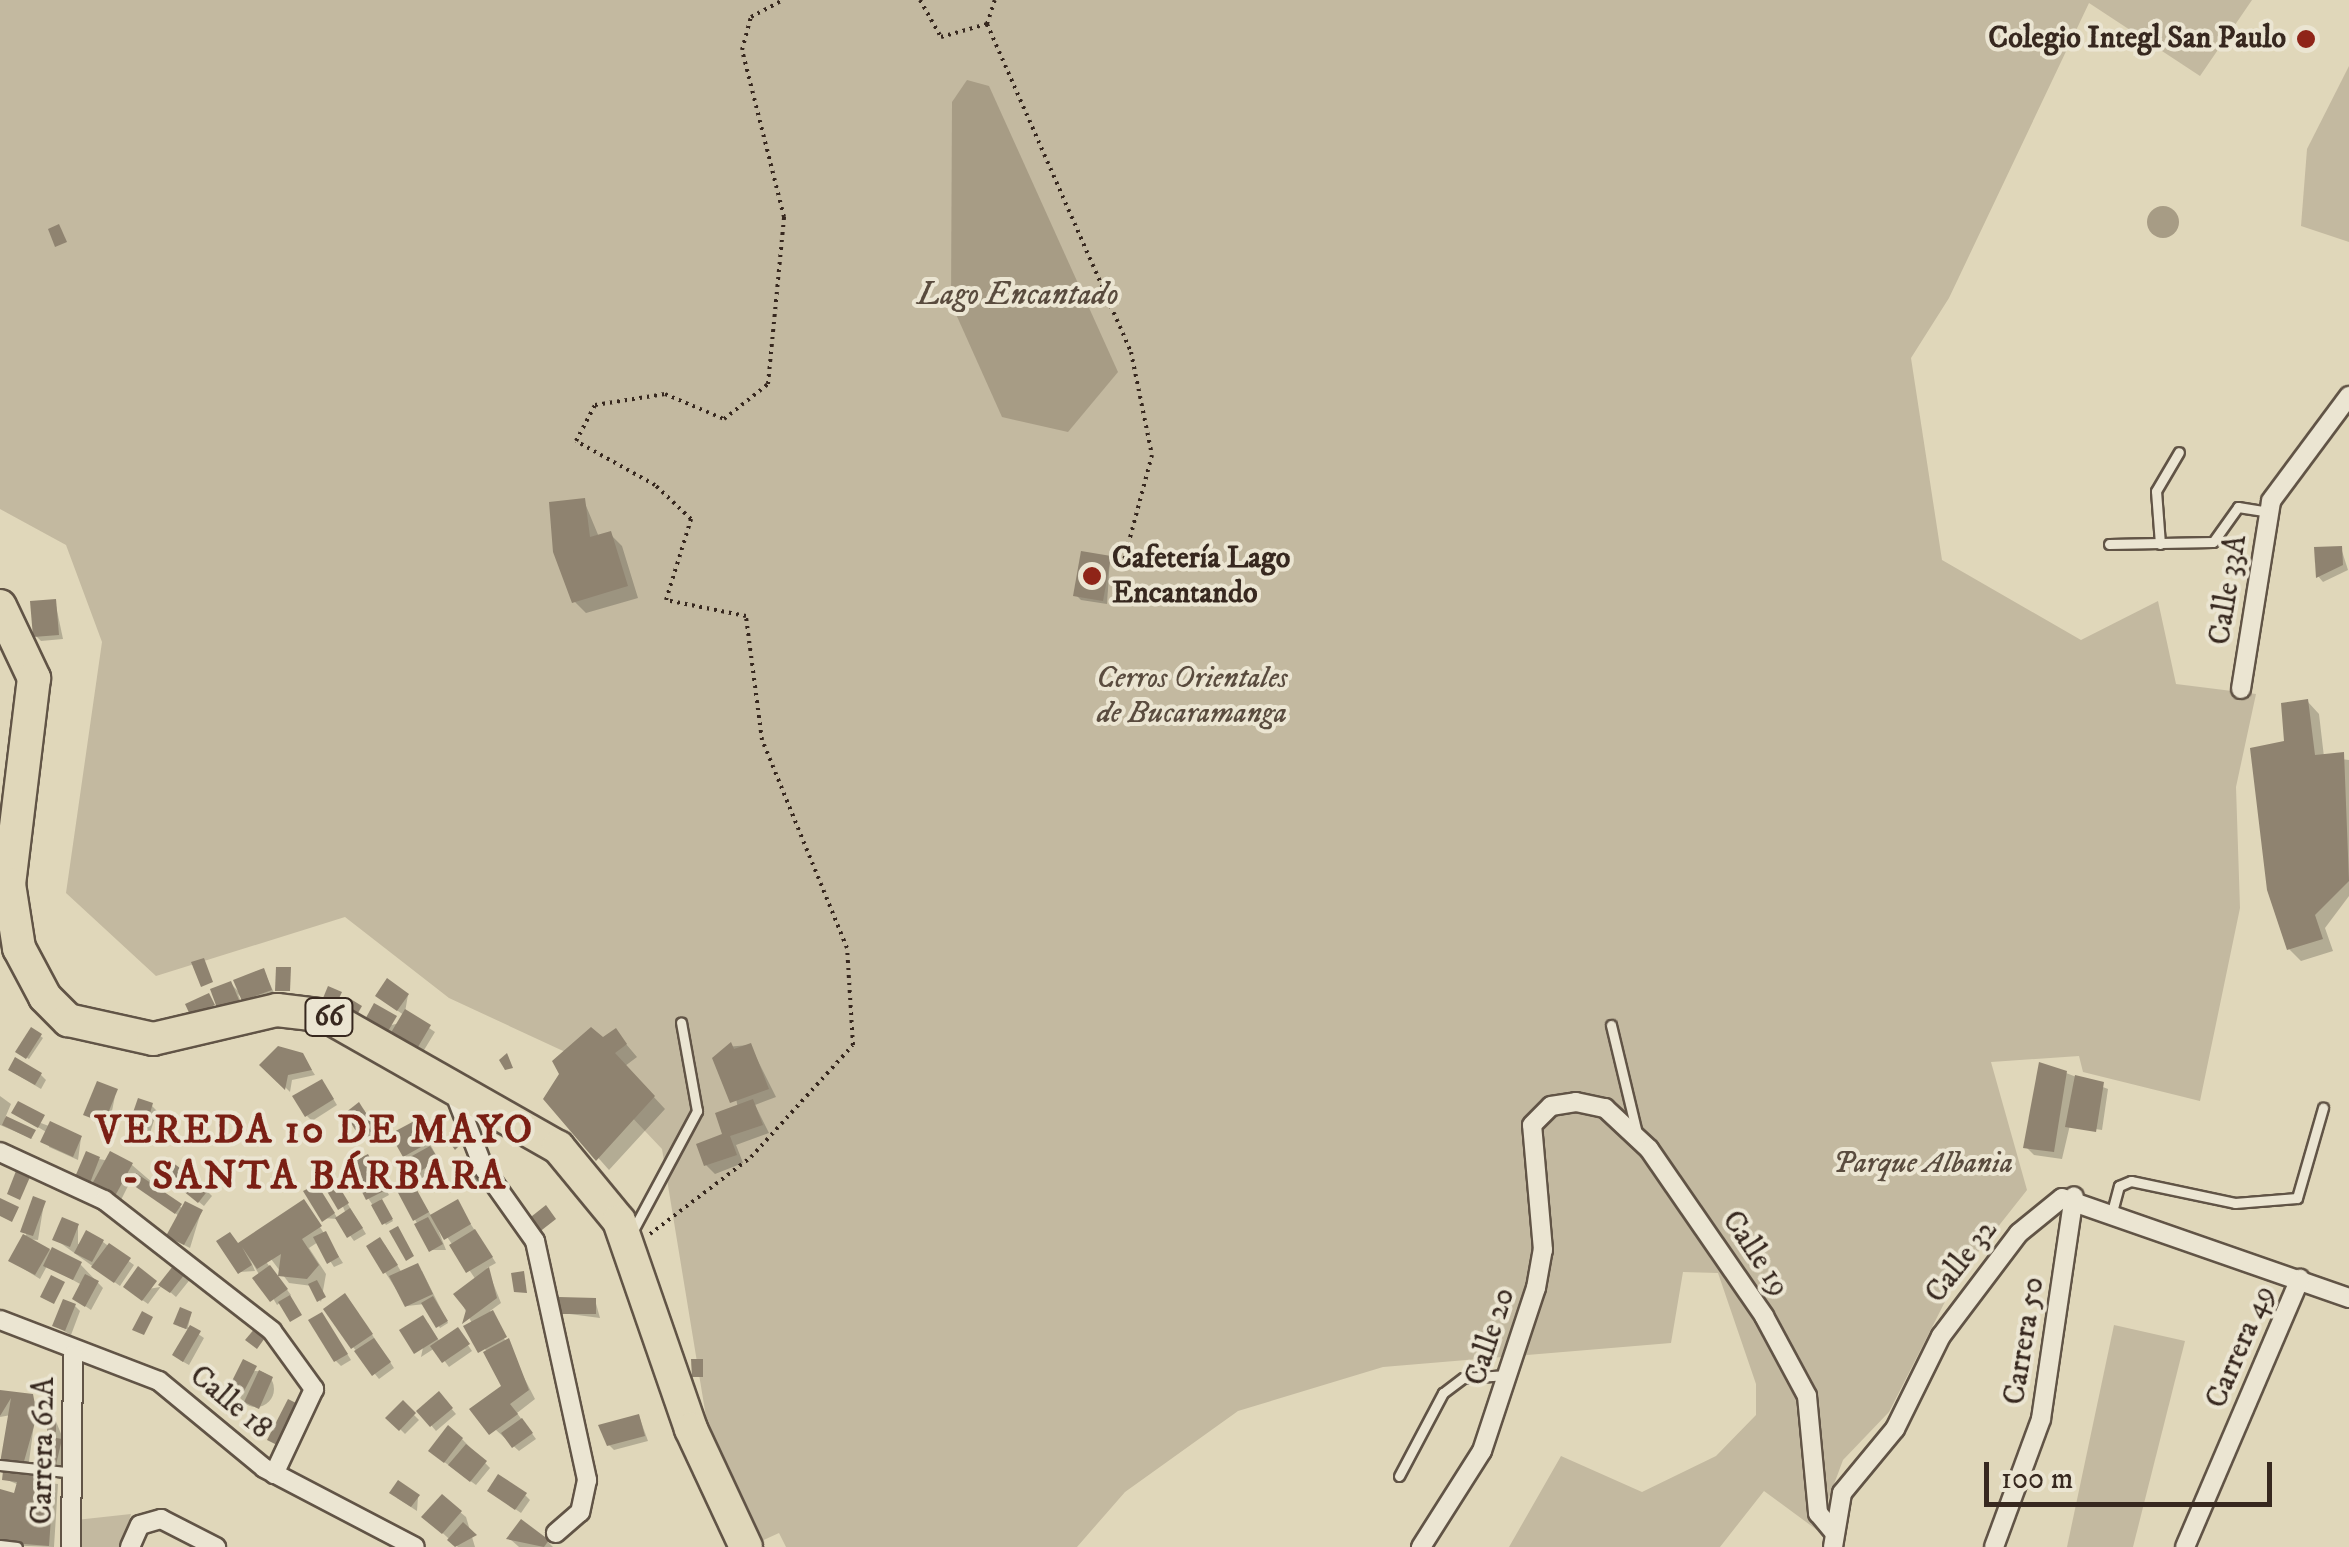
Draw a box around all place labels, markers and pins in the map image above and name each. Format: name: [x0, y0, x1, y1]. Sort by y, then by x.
place label: Colegio Integl San Paulo: [1988, 21, 2286, 57]
marker: Colegio Integl San Paulo: [2295, 28, 2317, 50]
place label: Cafetería Lago Encantando: [1112, 541, 1290, 612]
marker: Cafetería Lago Encantando: [1081, 565, 1103, 587]

